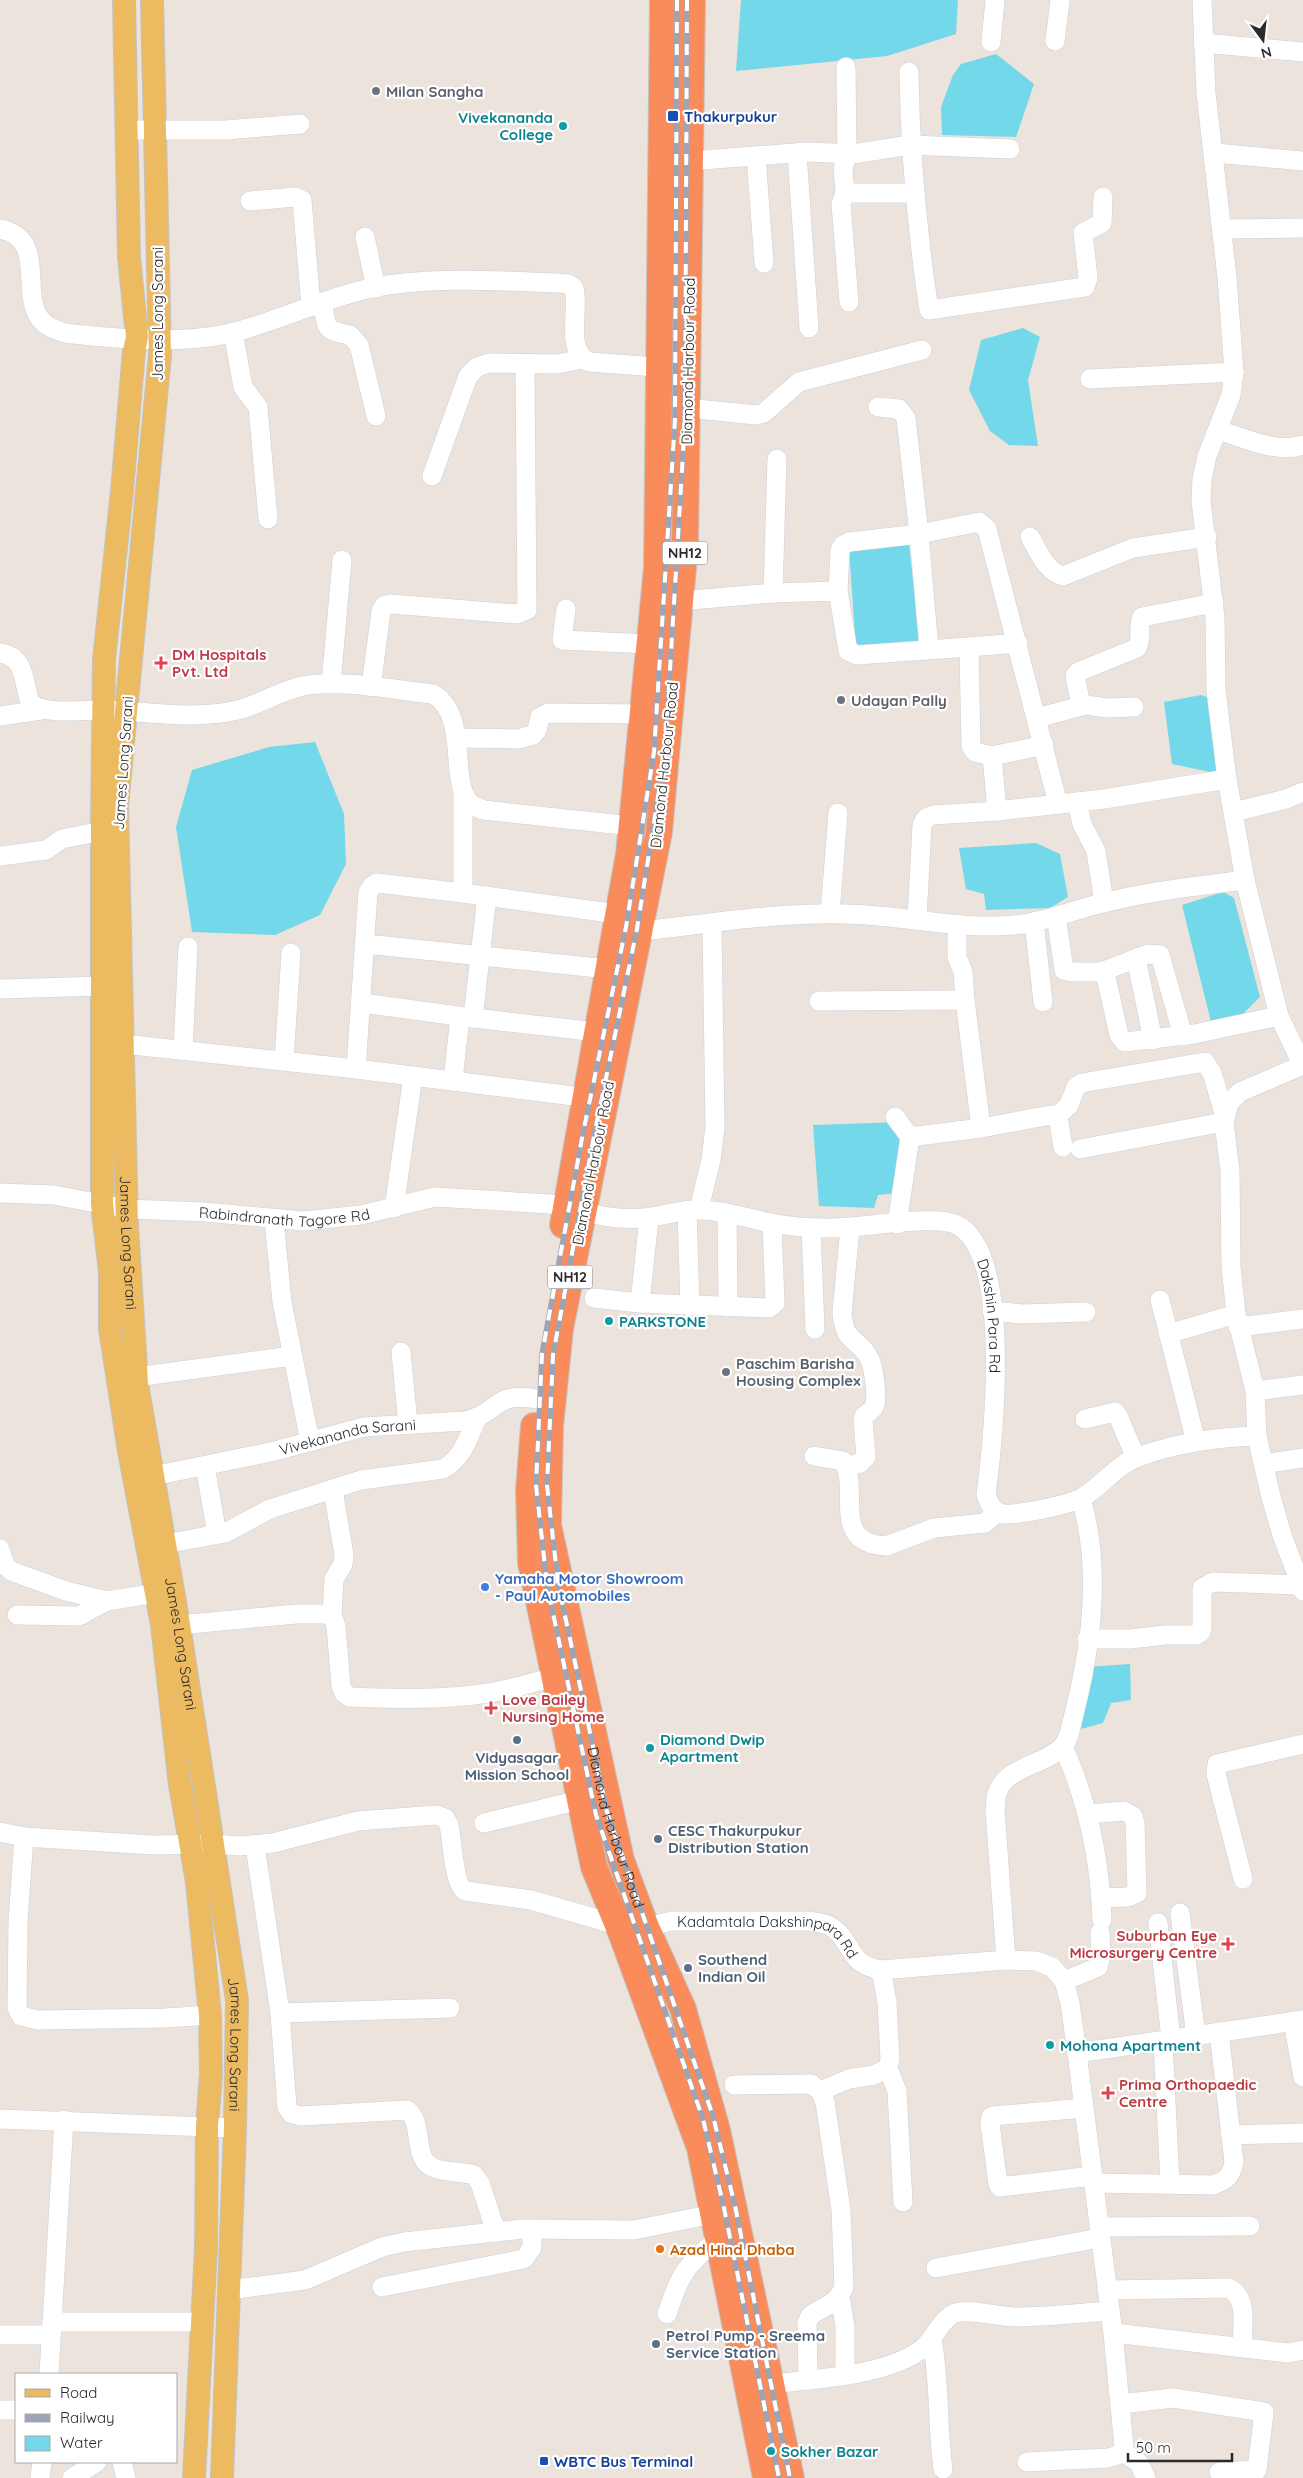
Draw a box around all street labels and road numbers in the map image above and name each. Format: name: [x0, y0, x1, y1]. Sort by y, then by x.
street label: James Long Sarani: [148, 247, 167, 381]
street label: Diamond Harbour Road: [677, 277, 699, 445]
road number: NH12: [662, 542, 708, 564]
street label: Diamond Harbour Road: [646, 681, 682, 849]
street label: James Long Sarani: [109, 695, 137, 831]
street label: Diamond Harbour Road: [568, 1079, 618, 1247]
street label: James Long Sarani: [116, 1175, 142, 1310]
street label: Rabindranath Tagore Rd: [199, 1202, 372, 1231]
street label: Dakshin Para Rd: [973, 1256, 1005, 1373]
road number: NH12: [548, 1266, 592, 1288]
street label: Vivekananda Sarani: [277, 1414, 416, 1459]
street label: James Long Sarani: [161, 1576, 202, 1711]
street label: Diamond Harbour Road: [584, 1745, 649, 1910]
street label: Kadamtala Dakshinpara Rd: [677, 1911, 863, 1962]
street label: James Long Sarani: [224, 1976, 247, 2112]

